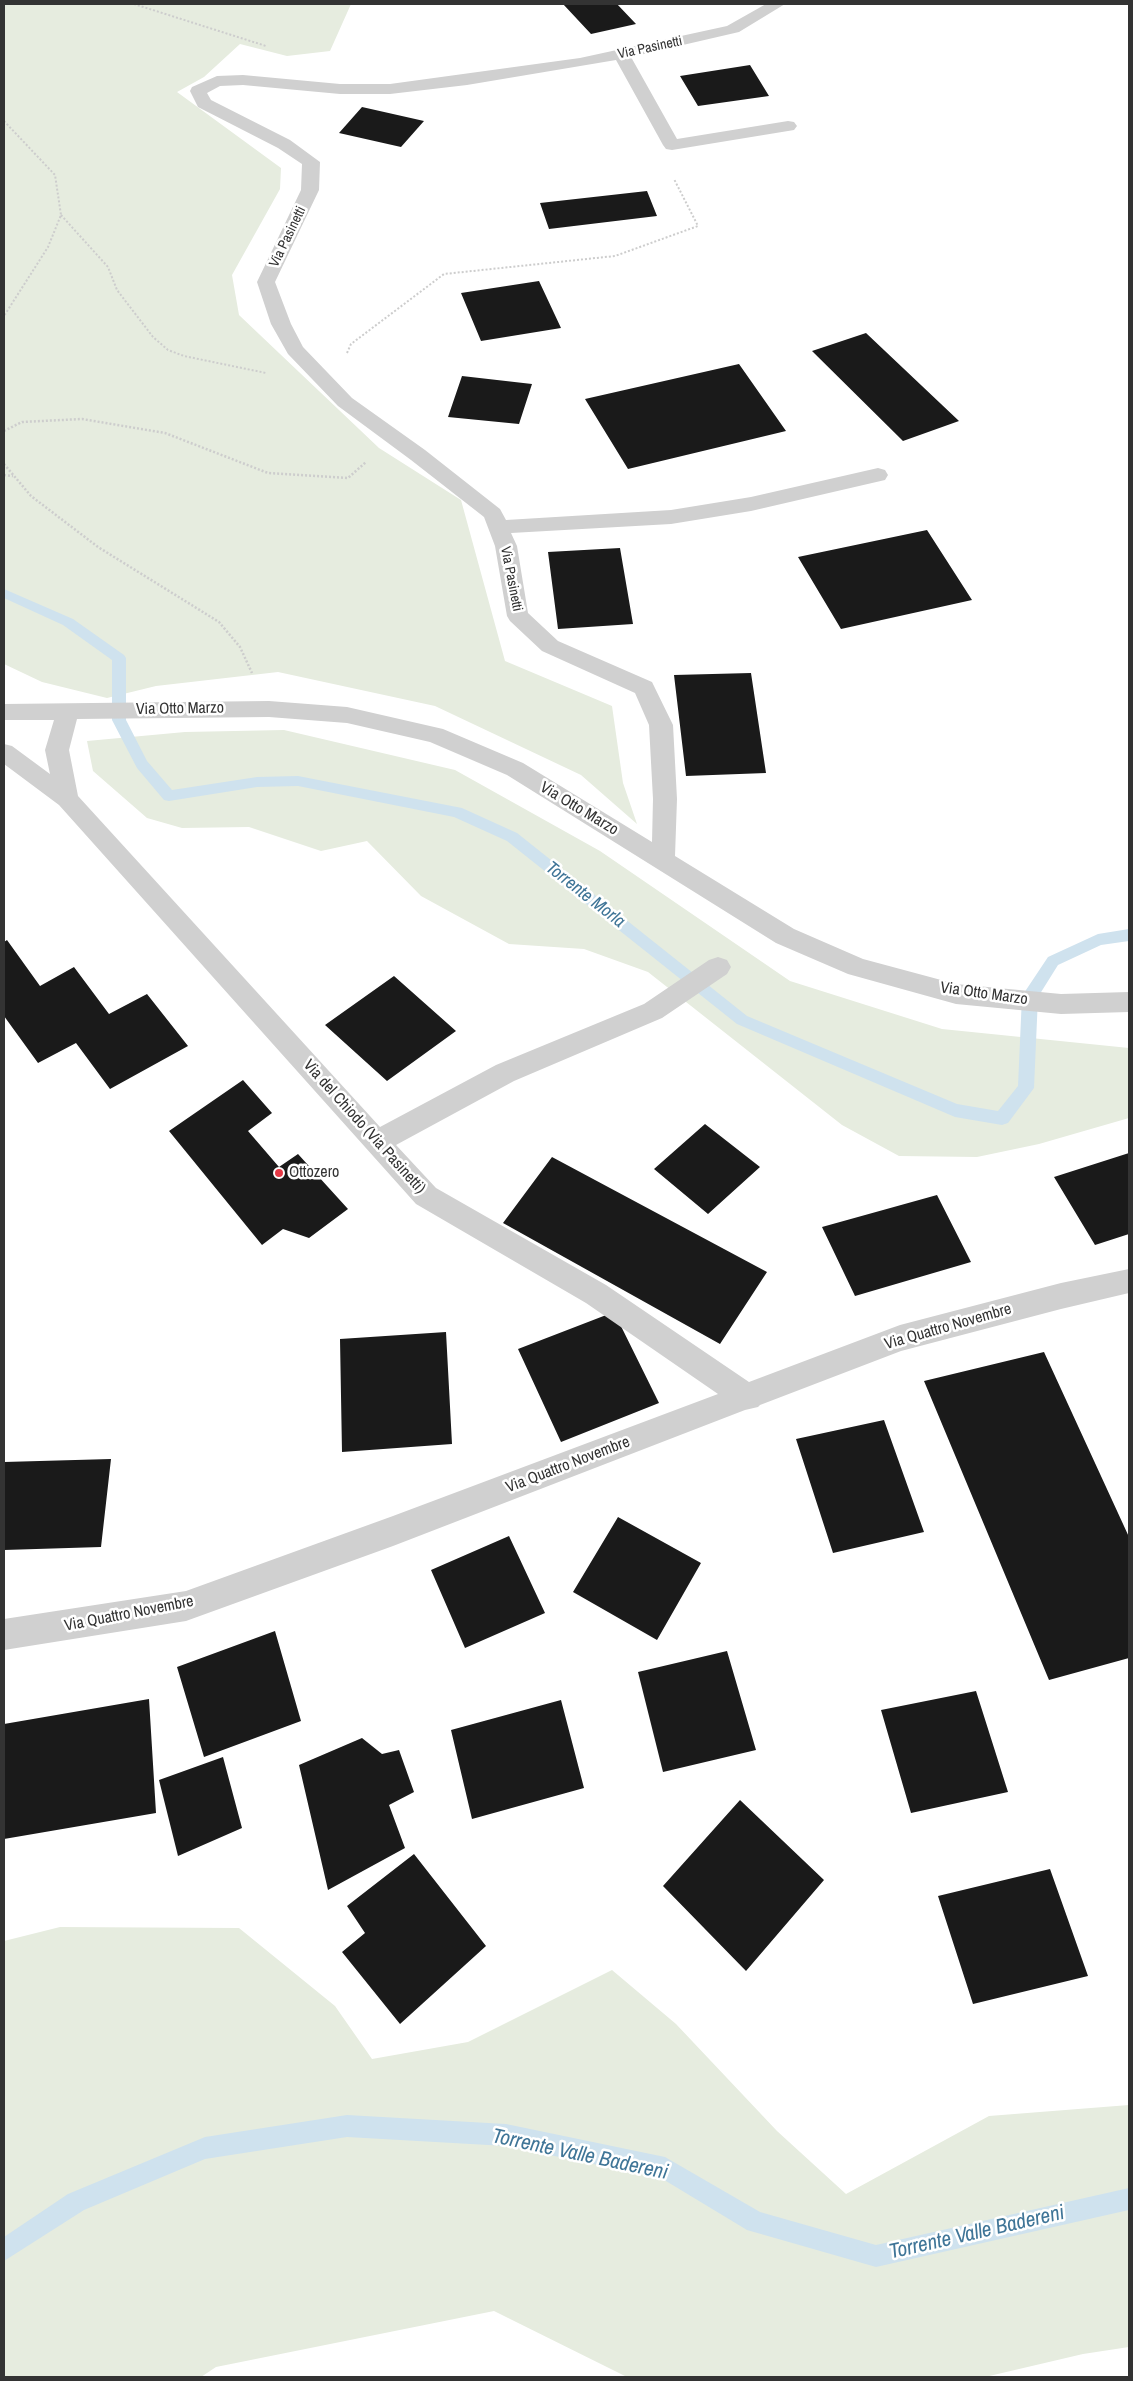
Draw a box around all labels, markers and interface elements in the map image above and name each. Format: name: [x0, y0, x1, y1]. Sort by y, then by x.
street label: Via Pasinetti: [616, 33, 684, 63]
street label: Via Pasinetti: [266, 204, 310, 270]
street label: Via Pasinetti: [497, 545, 525, 613]
street label: Via Otto Marzo: [136, 699, 224, 719]
street label: Via Otto Marzo: [536, 778, 622, 840]
water label: Torrente Morla: [541, 857, 629, 933]
street label: Via Otto Marzo: [939, 978, 1029, 1010]
street label: Via del Chiodo (Via Pasinetti): [299, 1056, 429, 1198]
place label: Ottozero: [289, 1163, 339, 1183]
marker: Ottozero: [273, 1167, 285, 1179]
street label: Via Quattro Novembre: [882, 1300, 1014, 1354]
street label: Via Quattro Novembre: [503, 1433, 633, 1497]
street label: Via Quattro Novembre: [63, 1592, 195, 1636]
water label: Torrente Valle Badereni: [490, 2124, 670, 2186]
water label: Torrente Valle Badereni: [887, 2201, 1067, 2265]

